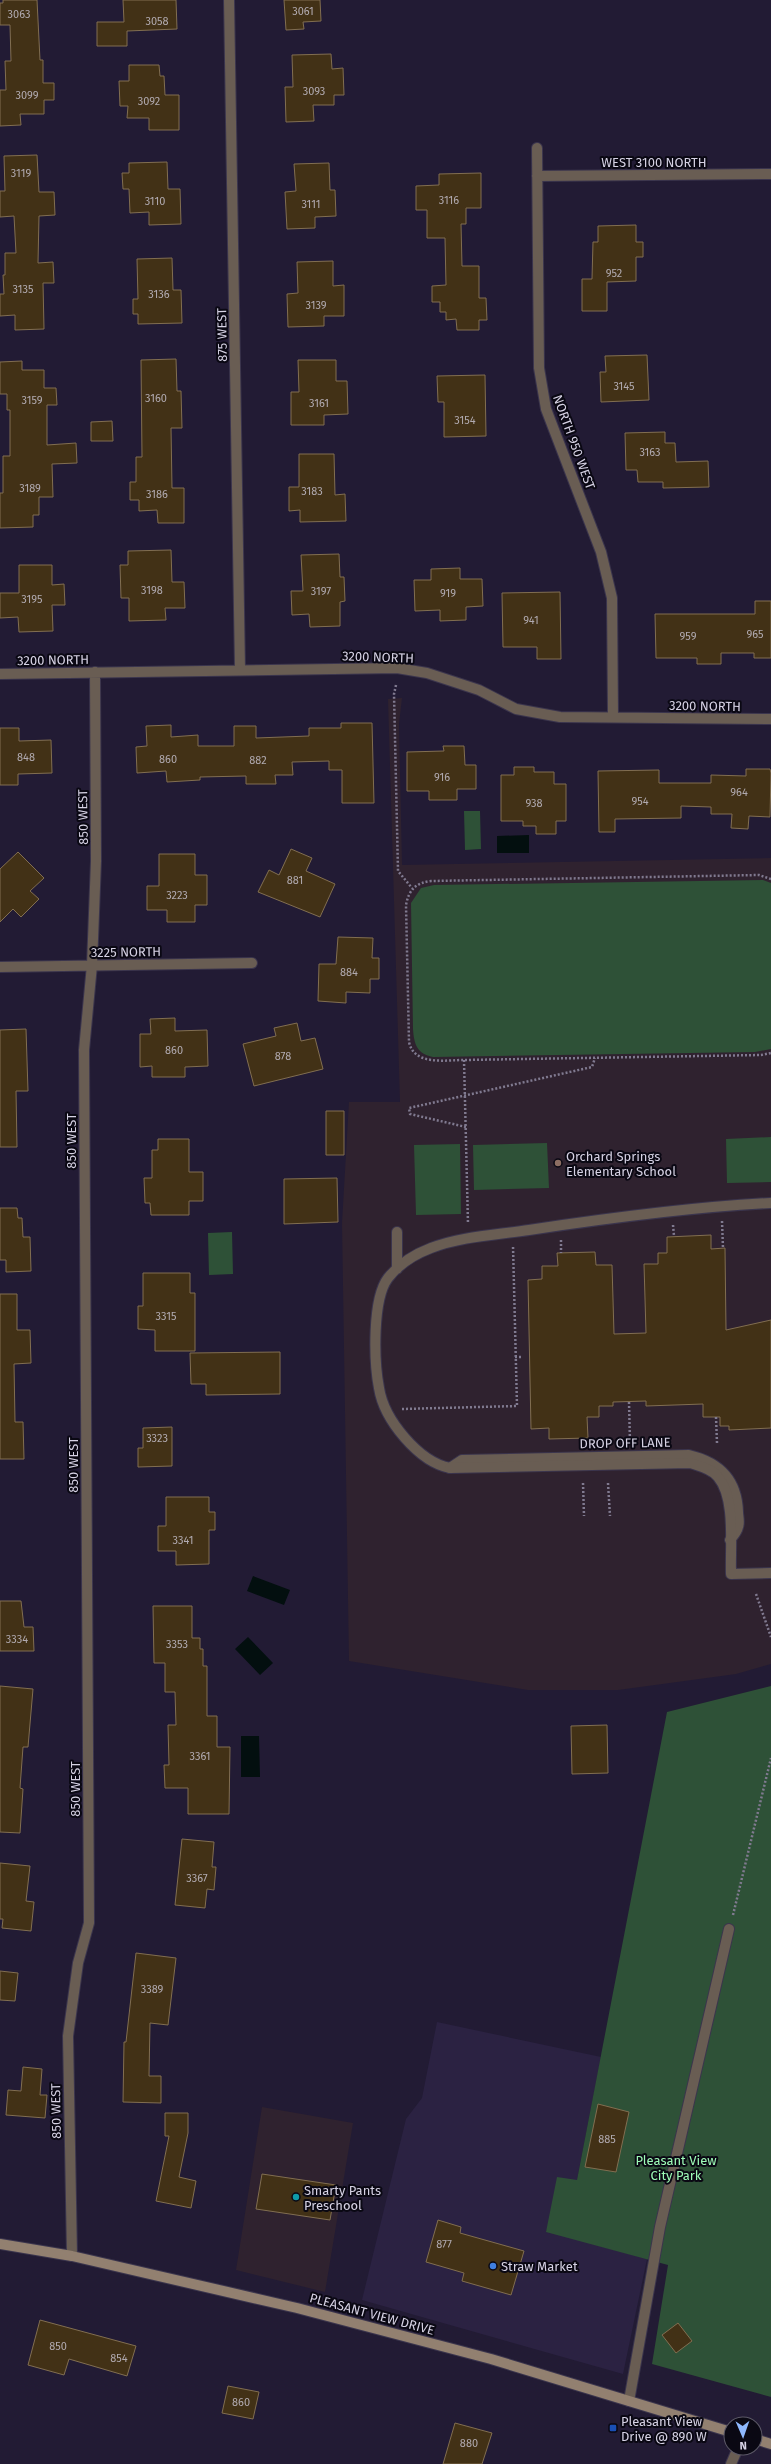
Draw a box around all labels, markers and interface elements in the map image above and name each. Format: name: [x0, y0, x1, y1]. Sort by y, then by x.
house number: 3061: [292, 5, 314, 18]
house number: 3063: [8, 8, 30, 21]
house number: 3058: [145, 15, 169, 28]
house number: 3093: [303, 85, 325, 98]
house number: 3099: [15, 89, 39, 102]
house number: 3092: [138, 95, 160, 108]
street label: WEST 3100 NORTH: [601, 155, 707, 170]
house number: 3119: [11, 167, 31, 180]
house number: 3116: [439, 194, 459, 207]
house number: 3110: [145, 195, 165, 208]
house number: 3111: [301, 198, 321, 211]
house number: 952: [606, 267, 622, 280]
house number: 3135: [13, 283, 34, 296]
house number: 3136: [148, 288, 170, 301]
house number: 3139: [305, 299, 327, 312]
street label: 875 WEST: [214, 308, 230, 362]
house number: 3145: [613, 380, 635, 393]
house number: 3160: [145, 392, 167, 405]
street label: NORTH 950 WEST: [550, 393, 598, 492]
house number: 3159: [21, 394, 43, 407]
house number: 3161: [309, 397, 329, 410]
house number: 3154: [454, 414, 476, 427]
house number: 3163: [639, 446, 661, 459]
house number: 3189: [19, 482, 41, 495]
house number: 3183: [301, 485, 323, 498]
house number: 3186: [146, 488, 168, 501]
house number: 3198: [141, 584, 163, 597]
house number: 3197: [311, 585, 331, 598]
house number: 919: [440, 587, 456, 600]
house number: 3195: [21, 593, 43, 606]
house number: 941: [523, 614, 539, 627]
house number: 965: [746, 628, 764, 641]
house number: 959: [680, 630, 697, 643]
street label: 3200 NORTH: [342, 648, 414, 666]
street label: 3200 NORTH: [17, 652, 89, 668]
street label: 3200 NORTH: [669, 698, 741, 714]
house number: 848: [17, 751, 35, 764]
house number: 860: [159, 753, 177, 766]
house number: 882: [249, 754, 267, 767]
house number: 916: [434, 771, 450, 784]
house number: 964: [730, 786, 748, 799]
street label: 850 WEST: [75, 789, 91, 845]
house number: 954: [631, 795, 649, 808]
house number: 938: [525, 797, 543, 810]
house number: 881: [287, 874, 303, 887]
house number: 3223: [166, 889, 188, 902]
street label: 3225 NORTH: [91, 944, 161, 960]
house number: 884: [340, 966, 358, 979]
house number: 860: [165, 1044, 183, 1057]
house number: 878: [275, 1050, 291, 1063]
street label: 850 WEST: [64, 1113, 79, 1169]
place label: Orchard Springs Elementary School: [566, 1149, 676, 1179]
marker: Orchard Springs Elementary School: [553, 1158, 563, 1168]
house number: 3315: [156, 1310, 177, 1323]
house number: 3323: [146, 1432, 168, 1445]
street label: DROP OFF LANE: [579, 1435, 671, 1451]
street label: 850 WEST: [66, 1437, 81, 1493]
house number: 3341: [173, 1534, 193, 1547]
house number: 3334: [6, 1633, 28, 1646]
house number: 3353: [166, 1638, 188, 1651]
house number: 3361: [189, 1750, 211, 1763]
street label: 850 WEST: [68, 1761, 83, 1817]
house number: 3367: [186, 1872, 208, 1885]
house number: 3389: [141, 1983, 164, 1996]
street label: 850 WEST: [48, 2083, 64, 2139]
house number: 885: [598, 2133, 616, 2146]
park label: Pleasant View City Park: [635, 2153, 717, 2183]
place label: Smarty Pants Preschool: [304, 2183, 381, 2213]
marker: Smarty Pants Preschool: [291, 2192, 301, 2202]
house number: 877: [436, 2238, 452, 2251]
place label: Straw Market: [501, 2259, 578, 2274]
marker: Straw Market: [488, 2261, 498, 2271]
street label: PLEASANT VIEW DRIVE: [308, 2290, 436, 2338]
house number: 850: [49, 2340, 67, 2353]
house number: 854: [110, 2352, 128, 2365]
house number: 860: [232, 2396, 250, 2409]
place label: Pleasant View Drive @ 890 W: [621, 2414, 707, 2444]
north arrow: [723, 2416, 763, 2456]
marker: Pleasant View Drive @ 890 W: [608, 2423, 618, 2433]
house number: 880: [460, 2437, 478, 2450]
text: N: [739, 2439, 747, 2452]

